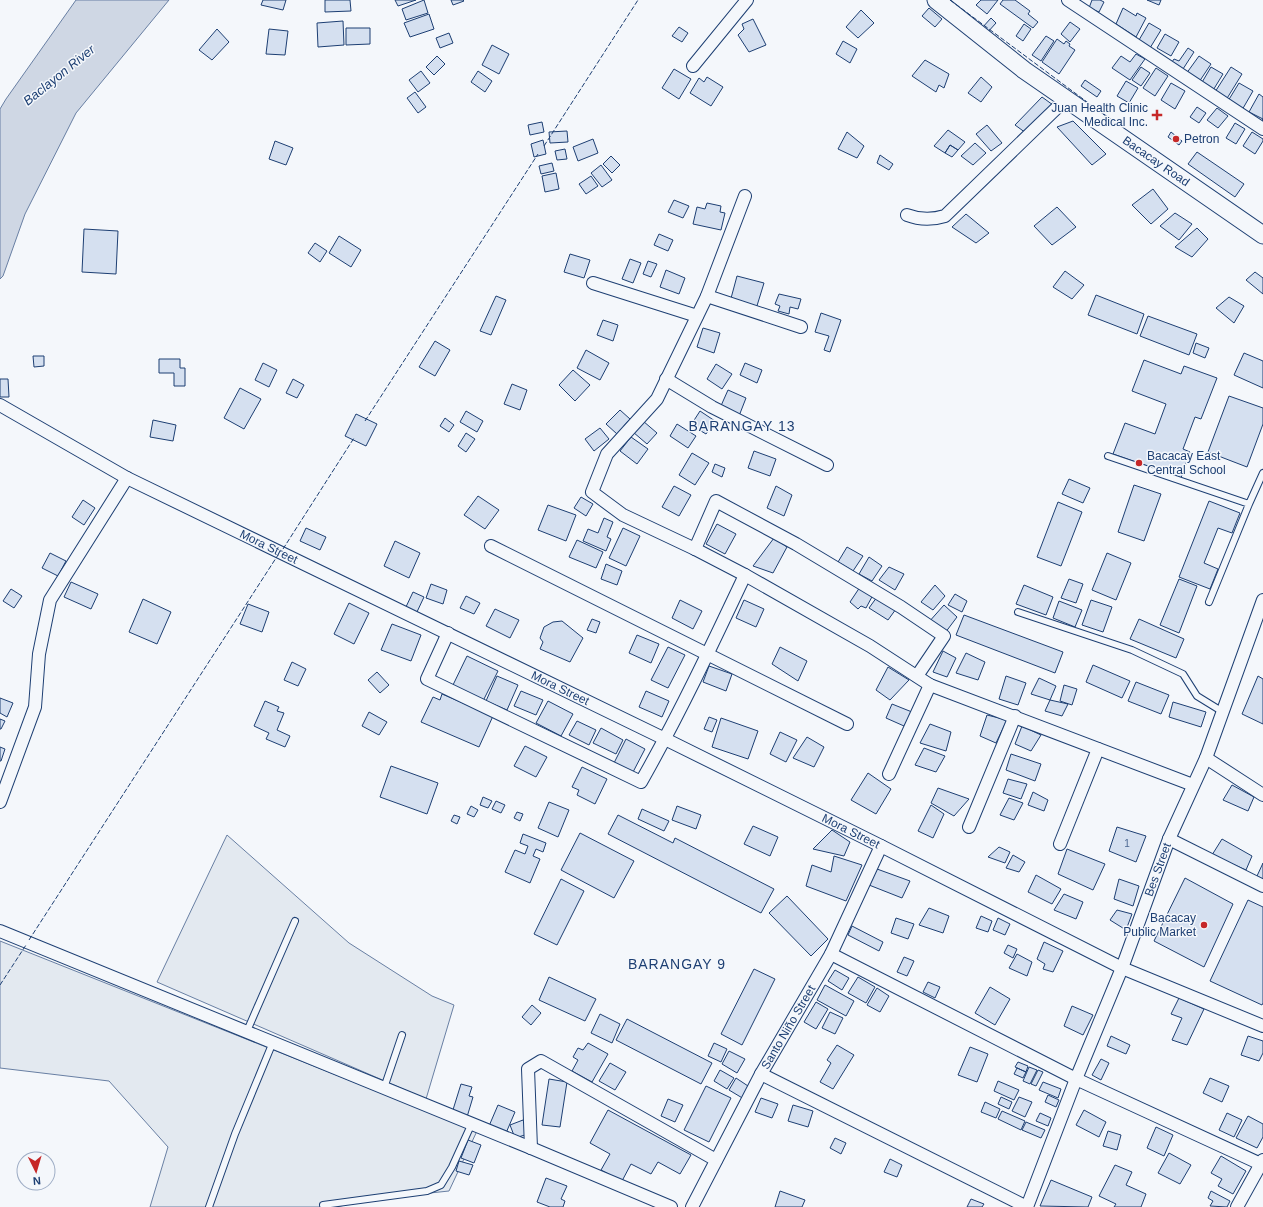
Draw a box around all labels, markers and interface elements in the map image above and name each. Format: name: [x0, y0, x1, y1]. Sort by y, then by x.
water label: Baclayon River: [20, 41, 98, 108]
place label: Juan Health Clinic Medical Inc.: [1051, 101, 1148, 129]
marker: Juan Health Clinic Medical Inc.: [1151, 109, 1163, 121]
place label: Petron: [1184, 132, 1219, 146]
street label: Bacacay Road: [1120, 133, 1192, 189]
marker: Petron: [1171, 134, 1181, 144]
district label: BARANGAY 13: [689, 418, 795, 434]
place label: Bacacay East Central School: [1147, 449, 1226, 477]
marker: Bacacay East Central School: [1134, 458, 1144, 468]
street label: Mora Street: [237, 527, 301, 567]
street label: Mora Street: [529, 668, 592, 708]
street label: Mora Street: [820, 811, 883, 852]
house number: 1: [1124, 838, 1130, 849]
street label: Bes Street: [1142, 840, 1174, 898]
place label: Bacacay Public Market: [1123, 911, 1197, 939]
marker: Bacacay Public Market: [1199, 920, 1209, 930]
district label: BARANGAY 9: [628, 956, 726, 972]
street label: Santo Niño Street: [758, 982, 819, 1072]
north arrow: [16, 1151, 56, 1191]
text: N: [32, 1175, 41, 1187]

